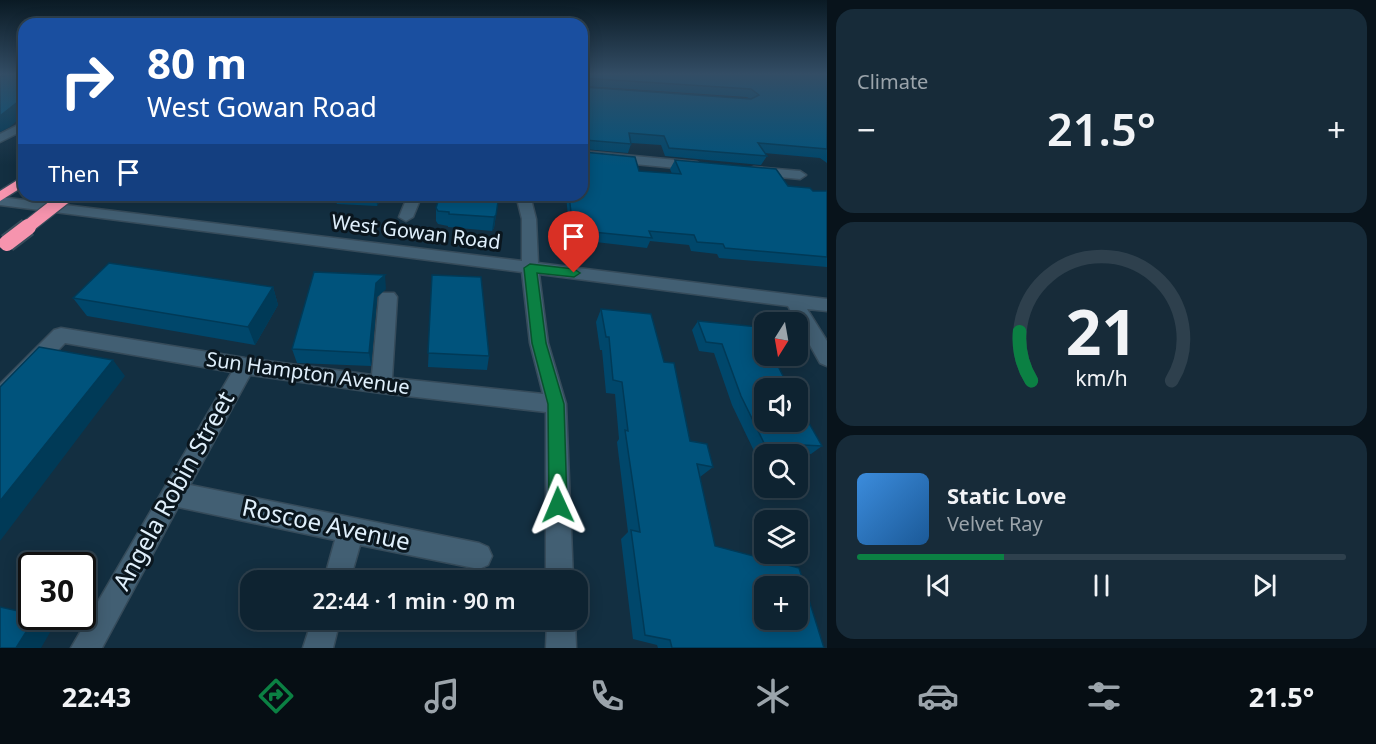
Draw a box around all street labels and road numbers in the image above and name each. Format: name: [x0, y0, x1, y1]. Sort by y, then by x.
street label: West Gowan Road: [330, 208, 502, 255]
street label: Sun Hampton Avenue: [205, 345, 411, 400]
street label: Angela Robin Street: [104, 385, 241, 596]
street label: Roscoe Avenue: [239, 490, 413, 557]

